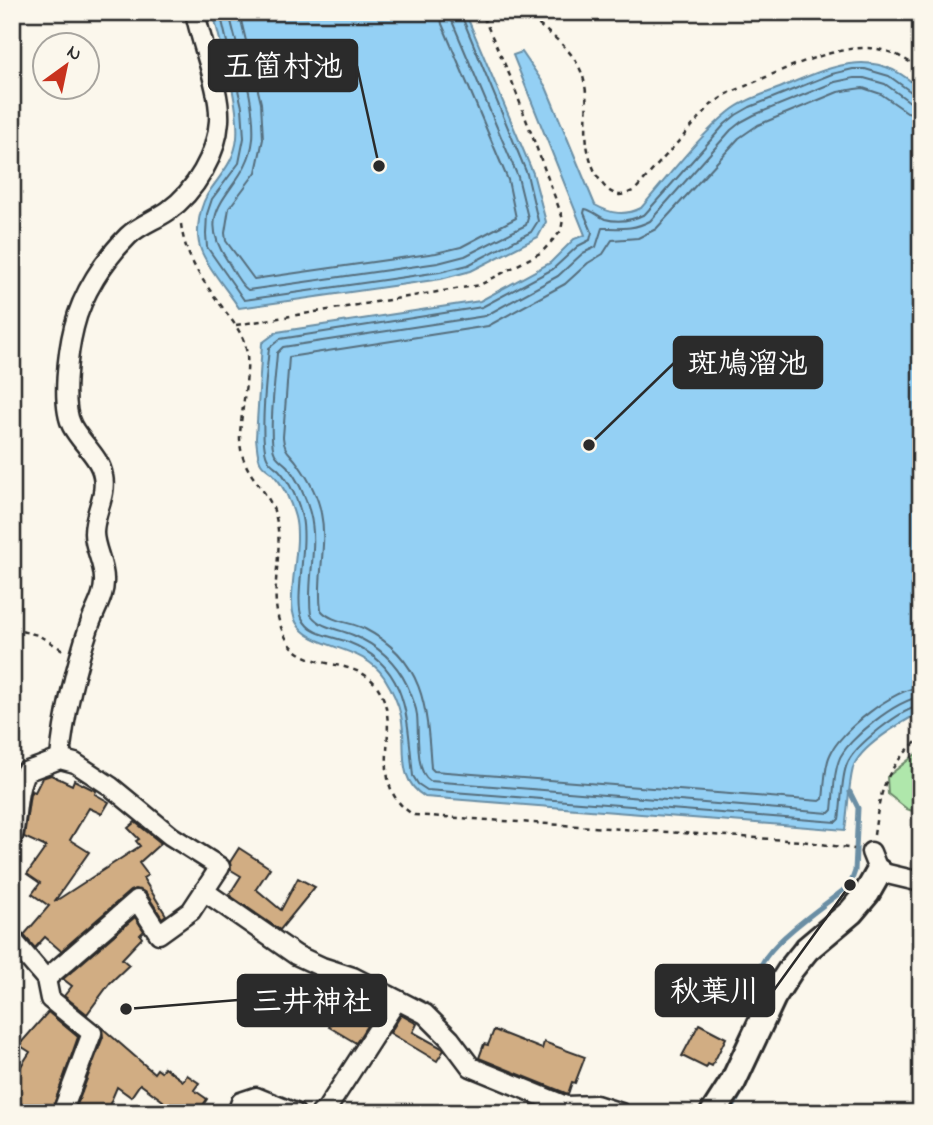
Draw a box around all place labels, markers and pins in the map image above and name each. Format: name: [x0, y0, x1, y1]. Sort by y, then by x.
callout: 五箇村池: [209, 40, 357, 91]
callout: 斑鳩溜池: [674, 337, 822, 388]
callout: 秋葉川: [656, 965, 774, 1016]
callout: 三井神社: [238, 975, 386, 1026]

